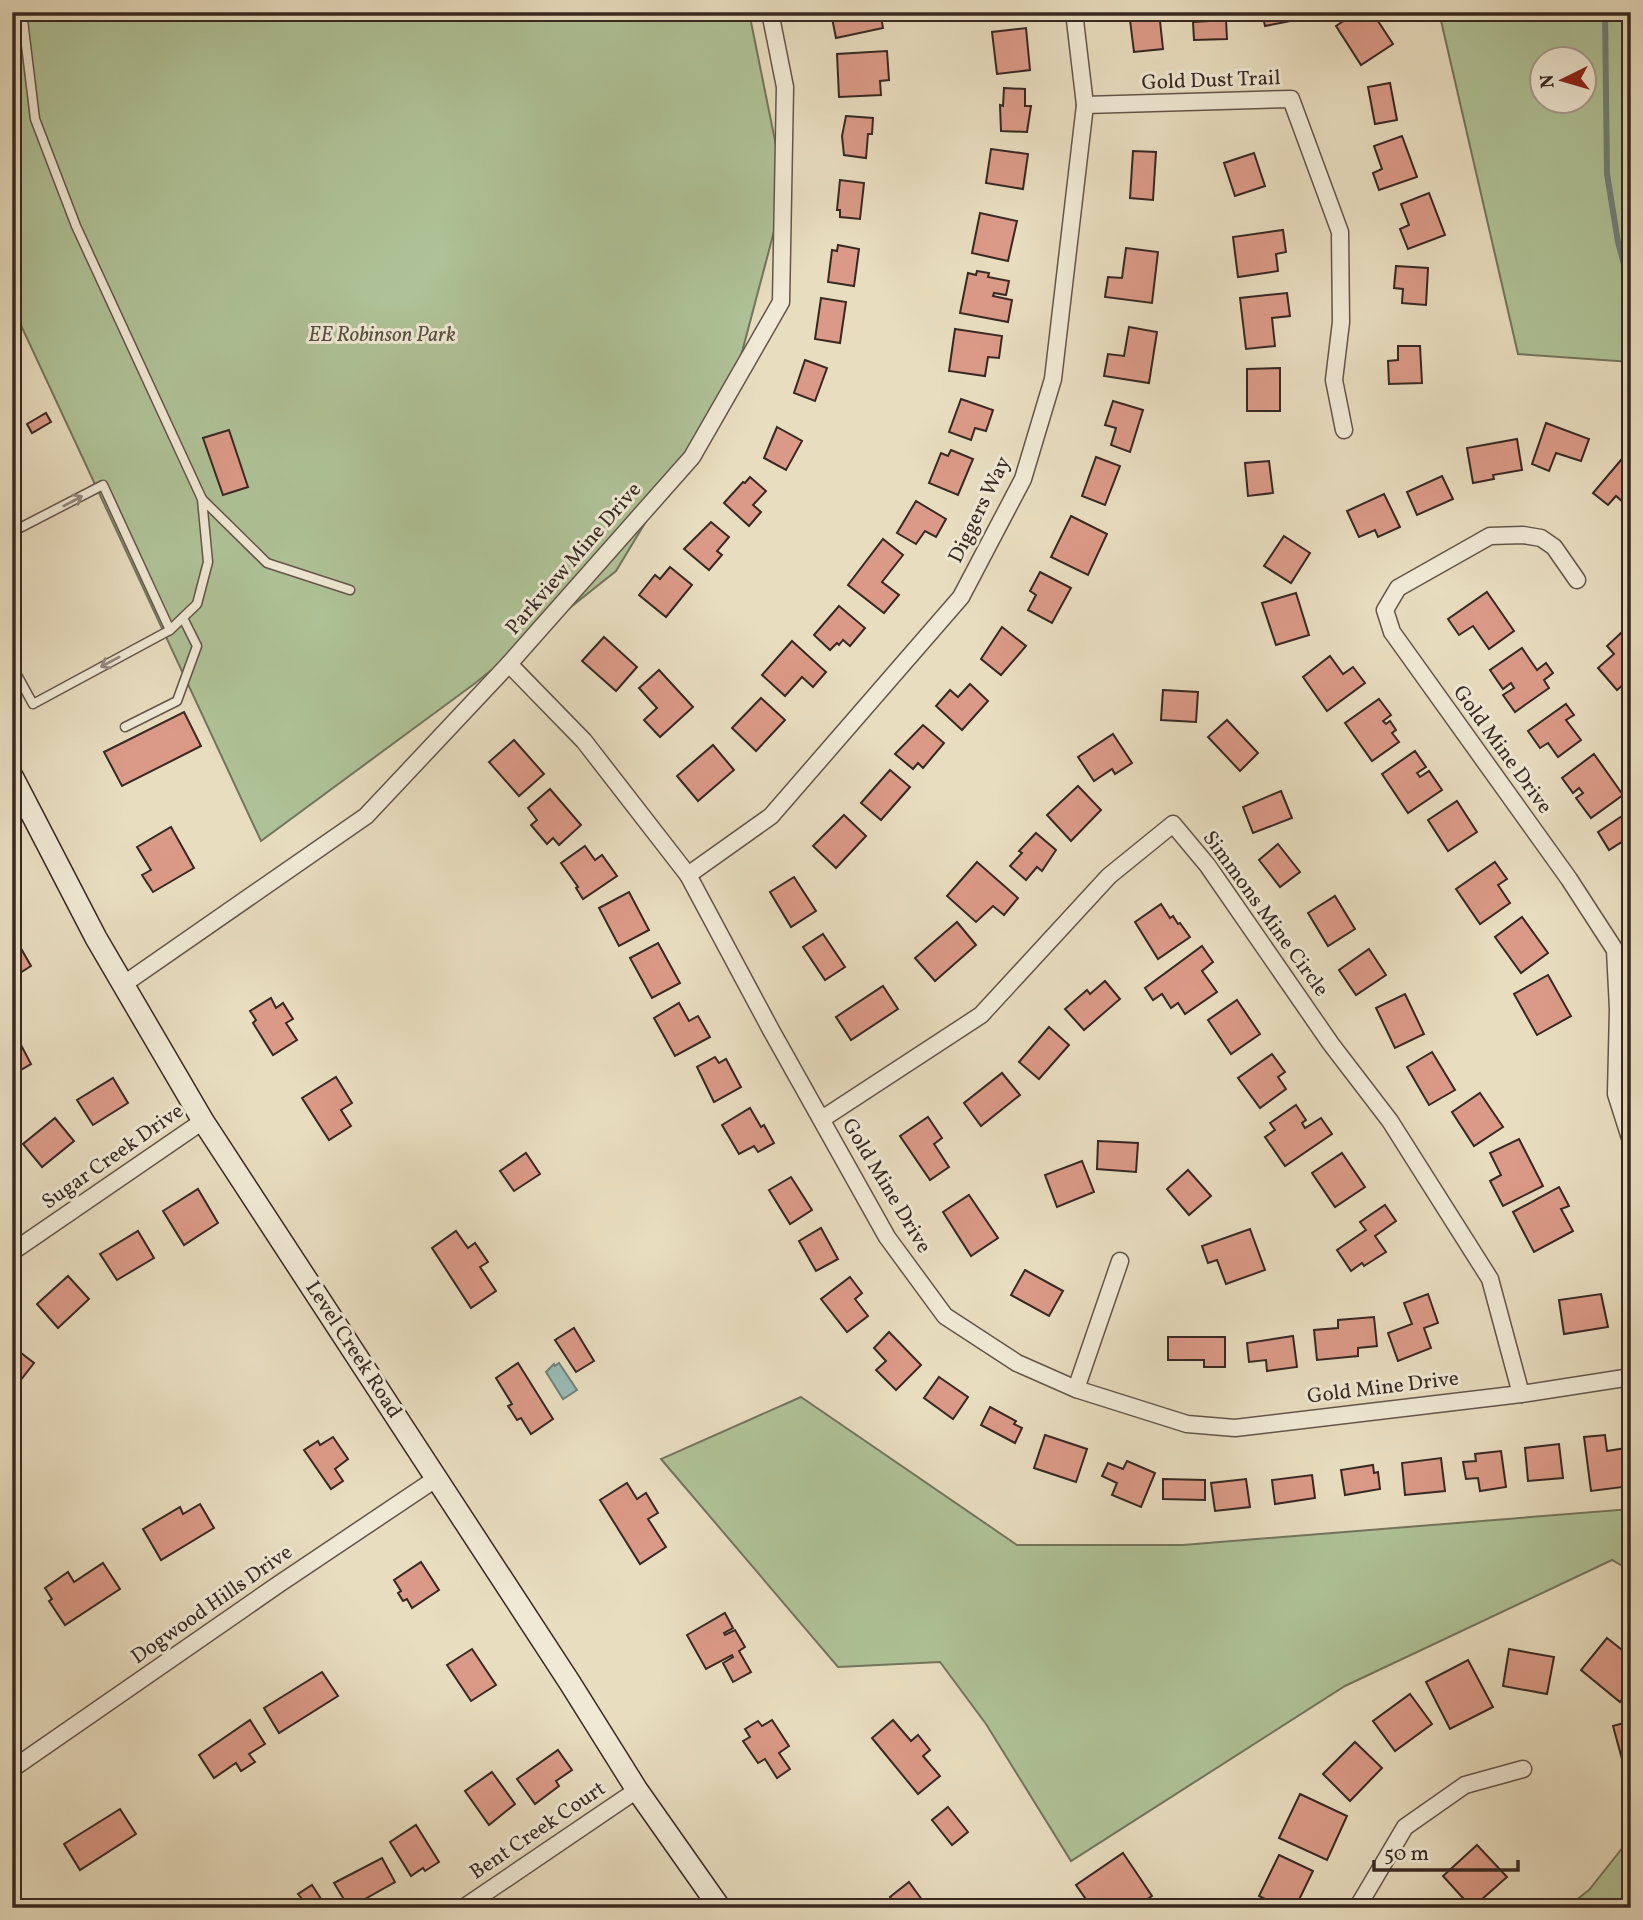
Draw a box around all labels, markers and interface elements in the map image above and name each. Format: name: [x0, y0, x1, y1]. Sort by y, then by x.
north arrow: [1528, 46, 1598, 116]
street label: Gold Dust Trail: [1141, 64, 1281, 98]
text: N: [1534, 73, 1562, 89]
park label: EE Robinson Park: [308, 321, 456, 350]
street label: Diggers Way: [942, 451, 1019, 568]
street label: Parkview Mine Drive: [500, 476, 649, 642]
one-way arrow: [62, 493, 83, 507]
one-way arrow: [100, 656, 121, 669]
street label: Gold Mine Drive: [1445, 680, 1559, 820]
street label: Simmons Mine Circle: [1195, 825, 1335, 1003]
street label: Sugar Creek Drive: [36, 1097, 190, 1217]
street label: Gold Mine Drive: [834, 1113, 938, 1259]
street label: Level Creek Road: [298, 1276, 408, 1424]
street label: Gold Mine Drive: [1306, 1364, 1460, 1412]
street label: Dogwood Hills Drive: [126, 1538, 299, 1672]
street label: Bent Creek Court: [464, 1775, 612, 1887]
scale bar: [1374, 1829, 1517, 1873]
text: 50 m: [1384, 1840, 1429, 1869]

